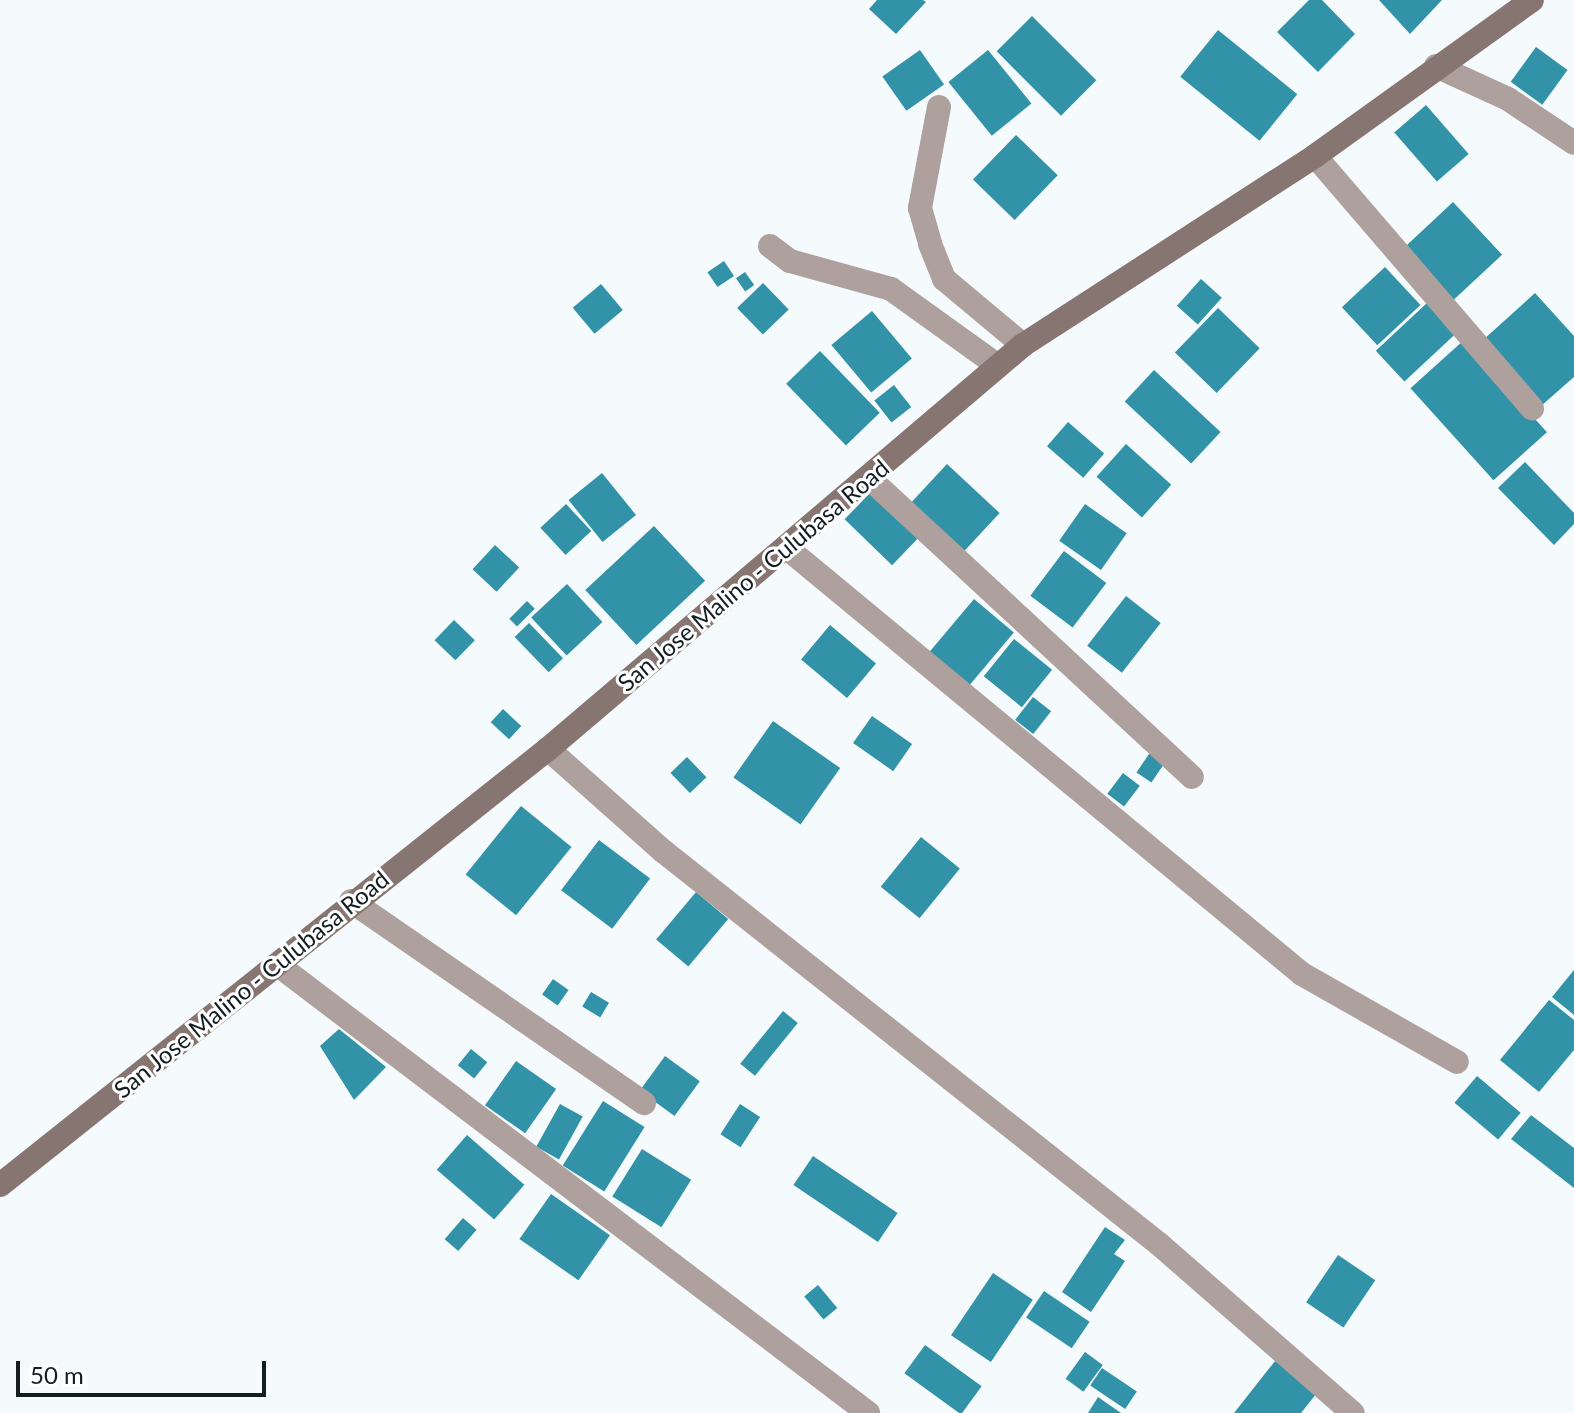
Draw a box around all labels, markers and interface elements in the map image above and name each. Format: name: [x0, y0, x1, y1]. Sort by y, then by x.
street label: San Jose Malino - Culubasa Road: [611, 453, 895, 697]
street label: San Jose Malino - Culubasa Road: [108, 864, 394, 1104]
scale bar: [20, 1345, 270, 1395]
text: 50 m: [30, 1360, 84, 1389]

